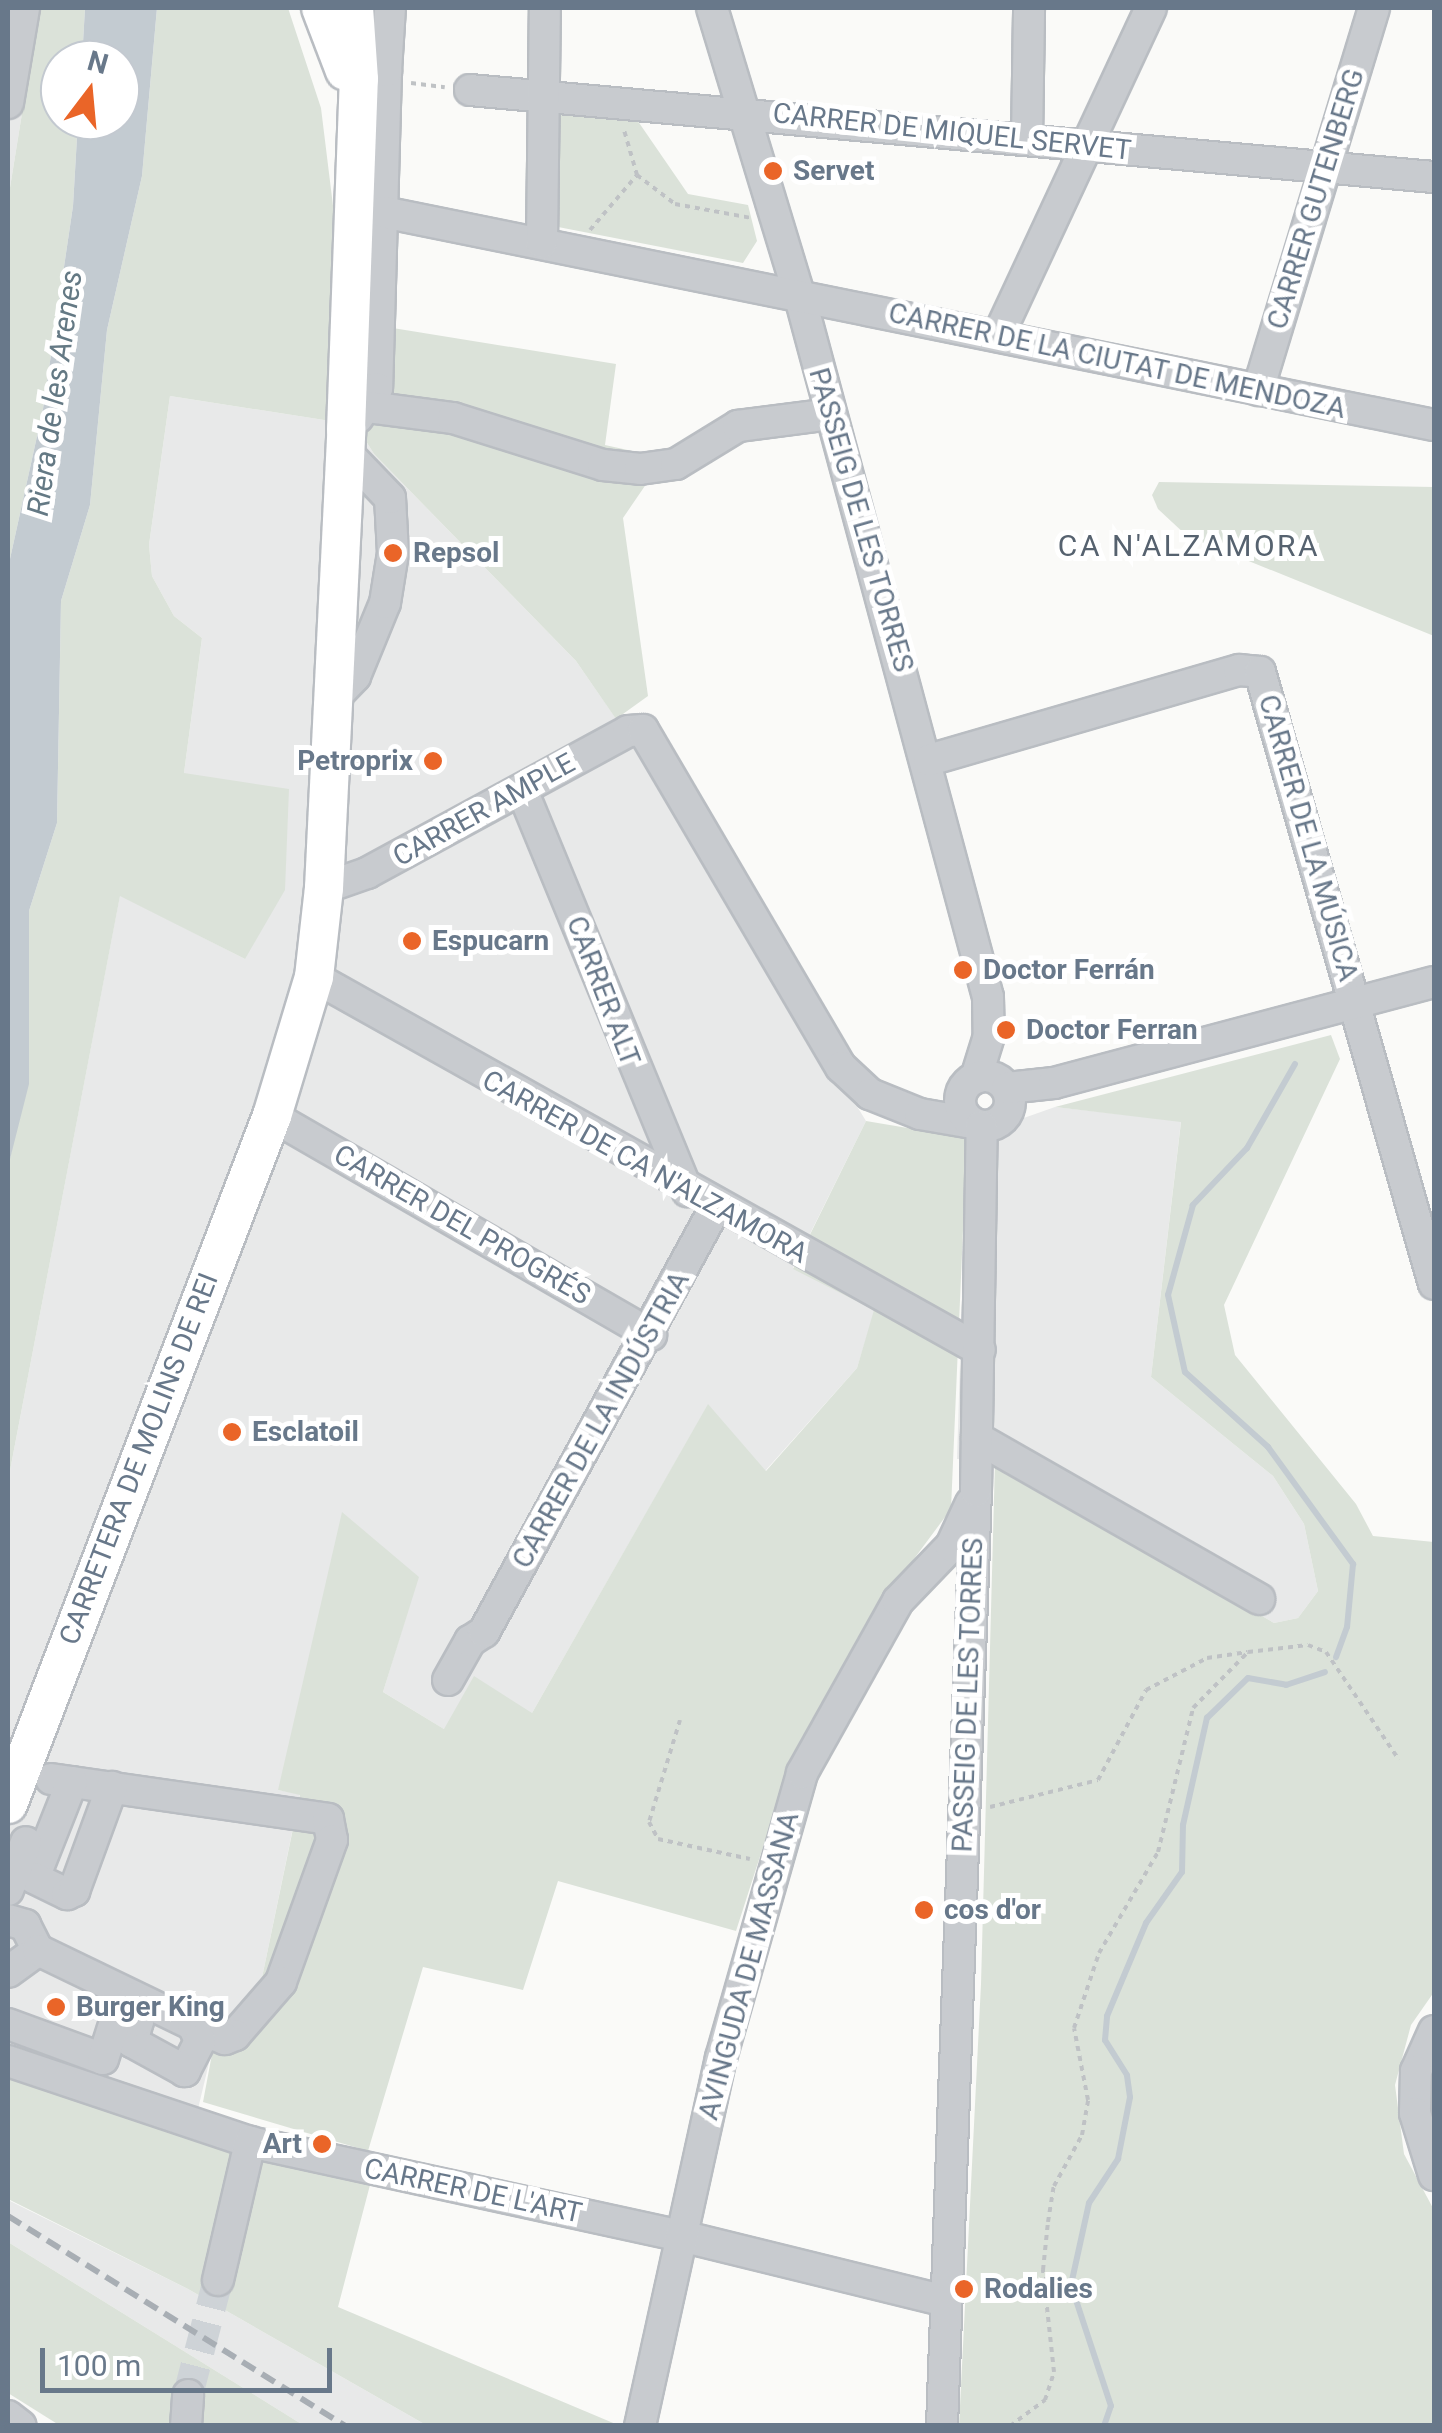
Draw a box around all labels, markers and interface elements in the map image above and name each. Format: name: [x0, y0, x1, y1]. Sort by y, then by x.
north arrow: [40, 40, 140, 140]
text: N: [84, 44, 112, 81]
street label: CARRER GUTENBERG: [1260, 65, 1372, 333]
street label: CARRER DE MIQUEL SERVET: [771, 96, 1133, 168]
place label: Servet: [793, 154, 874, 188]
marker: Servet: [762, 160, 784, 182]
water label: Riera de les Arenes: [20, 268, 90, 518]
street label: CARRER DE LA CIUTAT DE MENDOZA: [885, 296, 1349, 426]
street label: PASSEIG DE LES TORRES: [801, 364, 921, 676]
district label: CA N'ALZAMORA: [1058, 528, 1320, 564]
place label: Repsol: [413, 536, 499, 570]
marker: Repsol: [382, 542, 404, 564]
street label: CARRER DE LA MÚSICA: [1251, 691, 1365, 985]
place label: Petroprix: [297, 744, 413, 778]
street label: CARRER AMPLE: [387, 746, 581, 874]
marker: Petroprix: [422, 750, 444, 772]
street label: CARRER ALT: [559, 912, 647, 1070]
place label: Espucarn: [432, 924, 549, 958]
marker: Espucarn: [401, 930, 423, 952]
place label: Doctor Ferrán: [983, 953, 1155, 987]
marker: Doctor Ferrán: [952, 959, 974, 981]
place label: Doctor Ferran: [1026, 1013, 1198, 1047]
marker: Doctor Ferran: [995, 1019, 1017, 1041]
street label: CARRER DE CA N'ALZAMORA: [476, 1063, 814, 1271]
street label: CARRER DEL PROGRÉS: [328, 1138, 596, 1312]
street label: CARRER DE LA INDÚSTRIA: [505, 1266, 697, 1574]
street label: CARRETERA DE MOLINS DE REI: [52, 1268, 226, 1650]
place label: Esclatoil: [252, 1415, 359, 1449]
marker: Esclatoil: [221, 1421, 243, 1443]
street label: PASSEIG DE LES TORRES: [946, 1537, 990, 1853]
street label: AVINGUDA DE MASSANA: [692, 1808, 806, 2124]
place label: cos d'or: [944, 1893, 1041, 1927]
marker: cos d'or: [913, 1899, 935, 1921]
place label: Burger King: [76, 1990, 225, 2024]
marker: Burger King: [45, 1996, 67, 2018]
place label: Art: [263, 2127, 302, 2161]
marker: Art: [311, 2133, 333, 2155]
street label: CARRER DE L'ART: [361, 2152, 585, 2230]
place label: Rodalies: [984, 2272, 1093, 2306]
marker: Rodalies: [953, 2278, 975, 2300]
scale bar: [45, 2328, 338, 2390]
text: 100 m: [57, 2348, 141, 2383]

